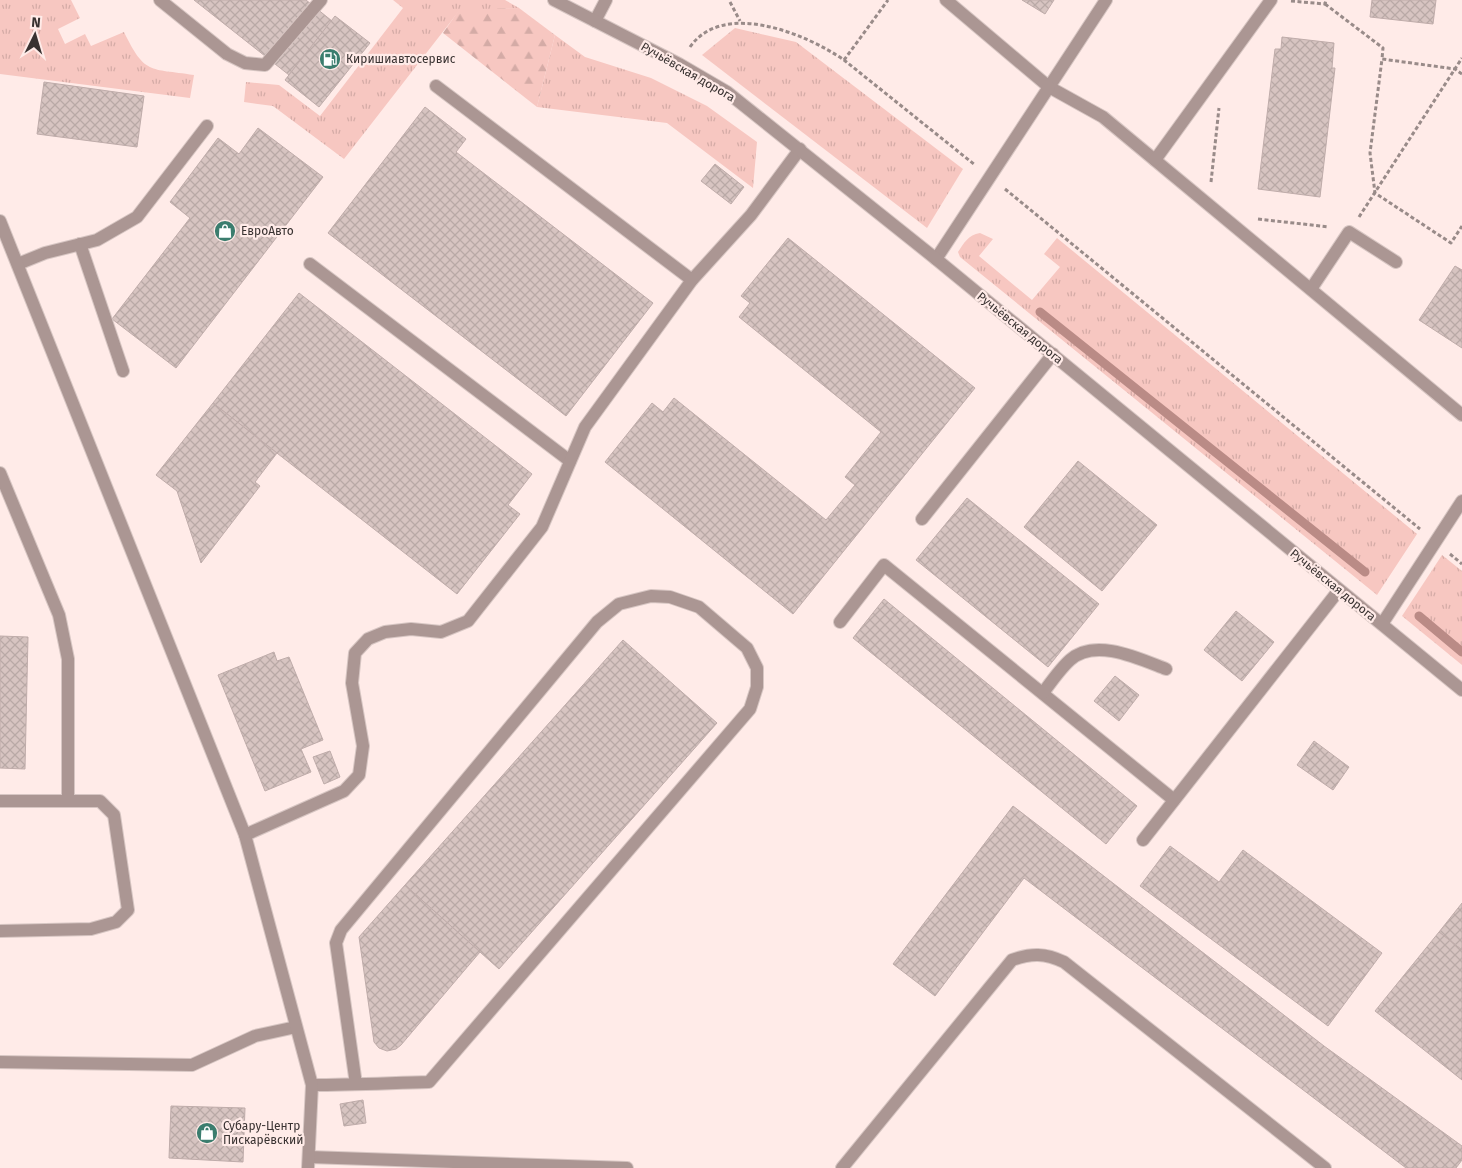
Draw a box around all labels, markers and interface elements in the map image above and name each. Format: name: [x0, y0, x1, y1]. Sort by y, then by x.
north arrow: [10, 10, 60, 60]
text: N: [31, 14, 41, 31]
street label: Ручьёвская дорога: [639, 39, 737, 105]
fuel station icon: Киришиавтосервис: [318, 47, 342, 71]
place label: Киришиавтосервис: [346, 52, 456, 66]
shop icon: ЕвроАвто: [213, 219, 237, 243]
place label: ЕвроАвто: [241, 224, 294, 238]
street label: Ручьёвская дорога: [974, 289, 1066, 367]
street label: Ручьёвская дорога: [1287, 546, 1379, 624]
place label: Субару-Центр Пискарёвский: [223, 1119, 303, 1147]
shop icon: Субару-Центр Пискарёвский: [195, 1121, 219, 1145]

